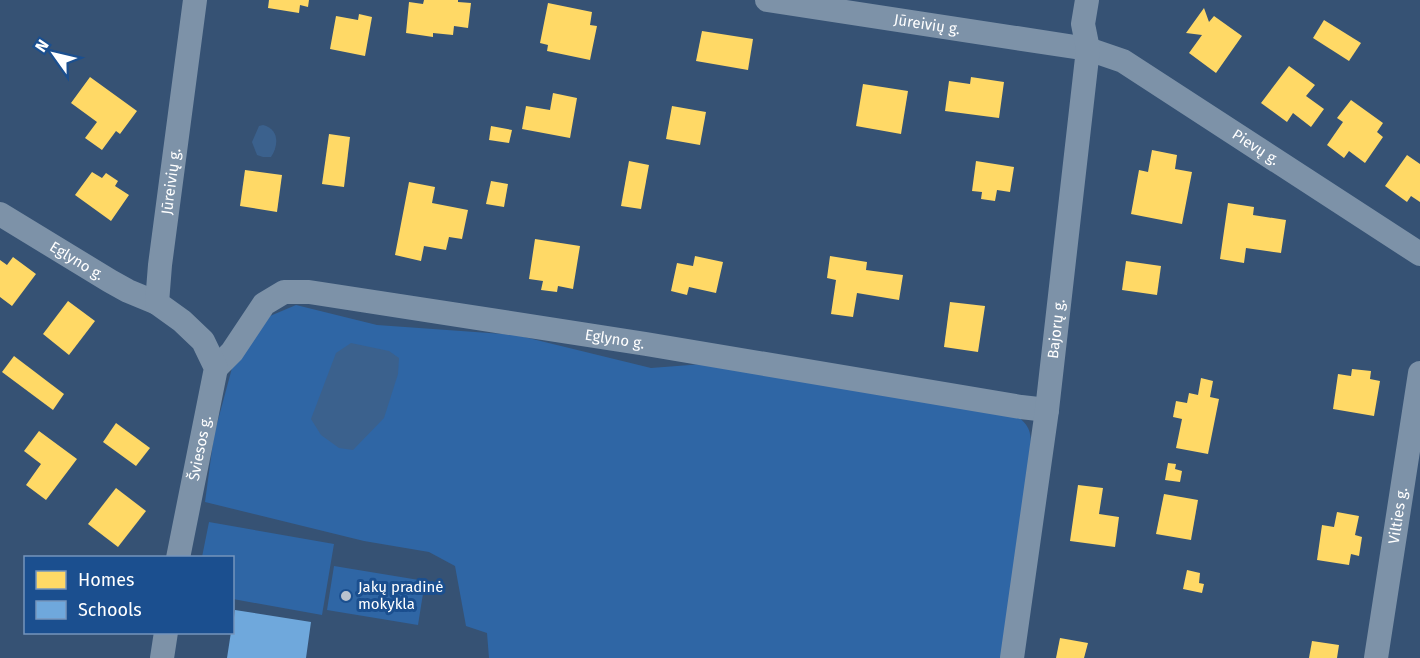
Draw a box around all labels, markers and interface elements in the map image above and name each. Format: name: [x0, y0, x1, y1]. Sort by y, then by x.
street label: Jūreivių g.: [893, 11, 962, 38]
north arrow: [24, 24, 84, 84]
text: N: [31, 36, 53, 56]
street label: Pievų g.: [1229, 125, 1283, 169]
street label: Jūreivių g.: [158, 147, 184, 216]
street label: Eglyno g.: [46, 237, 107, 284]
street label: Bajorų g.: [1044, 298, 1069, 360]
street label: Eglyno g.: [584, 326, 646, 353]
street label: Šviesos g.: [185, 414, 215, 482]
street label: Vilties g.: [1385, 486, 1411, 545]
legend: [24, 556, 234, 634]
text: Homes: [78, 569, 134, 591]
place label: Jakų pradinė mokykla: [358, 578, 444, 613]
marker: Jakų pradinė mokykla: [339, 589, 353, 603]
text: Schools: [78, 599, 142, 621]

